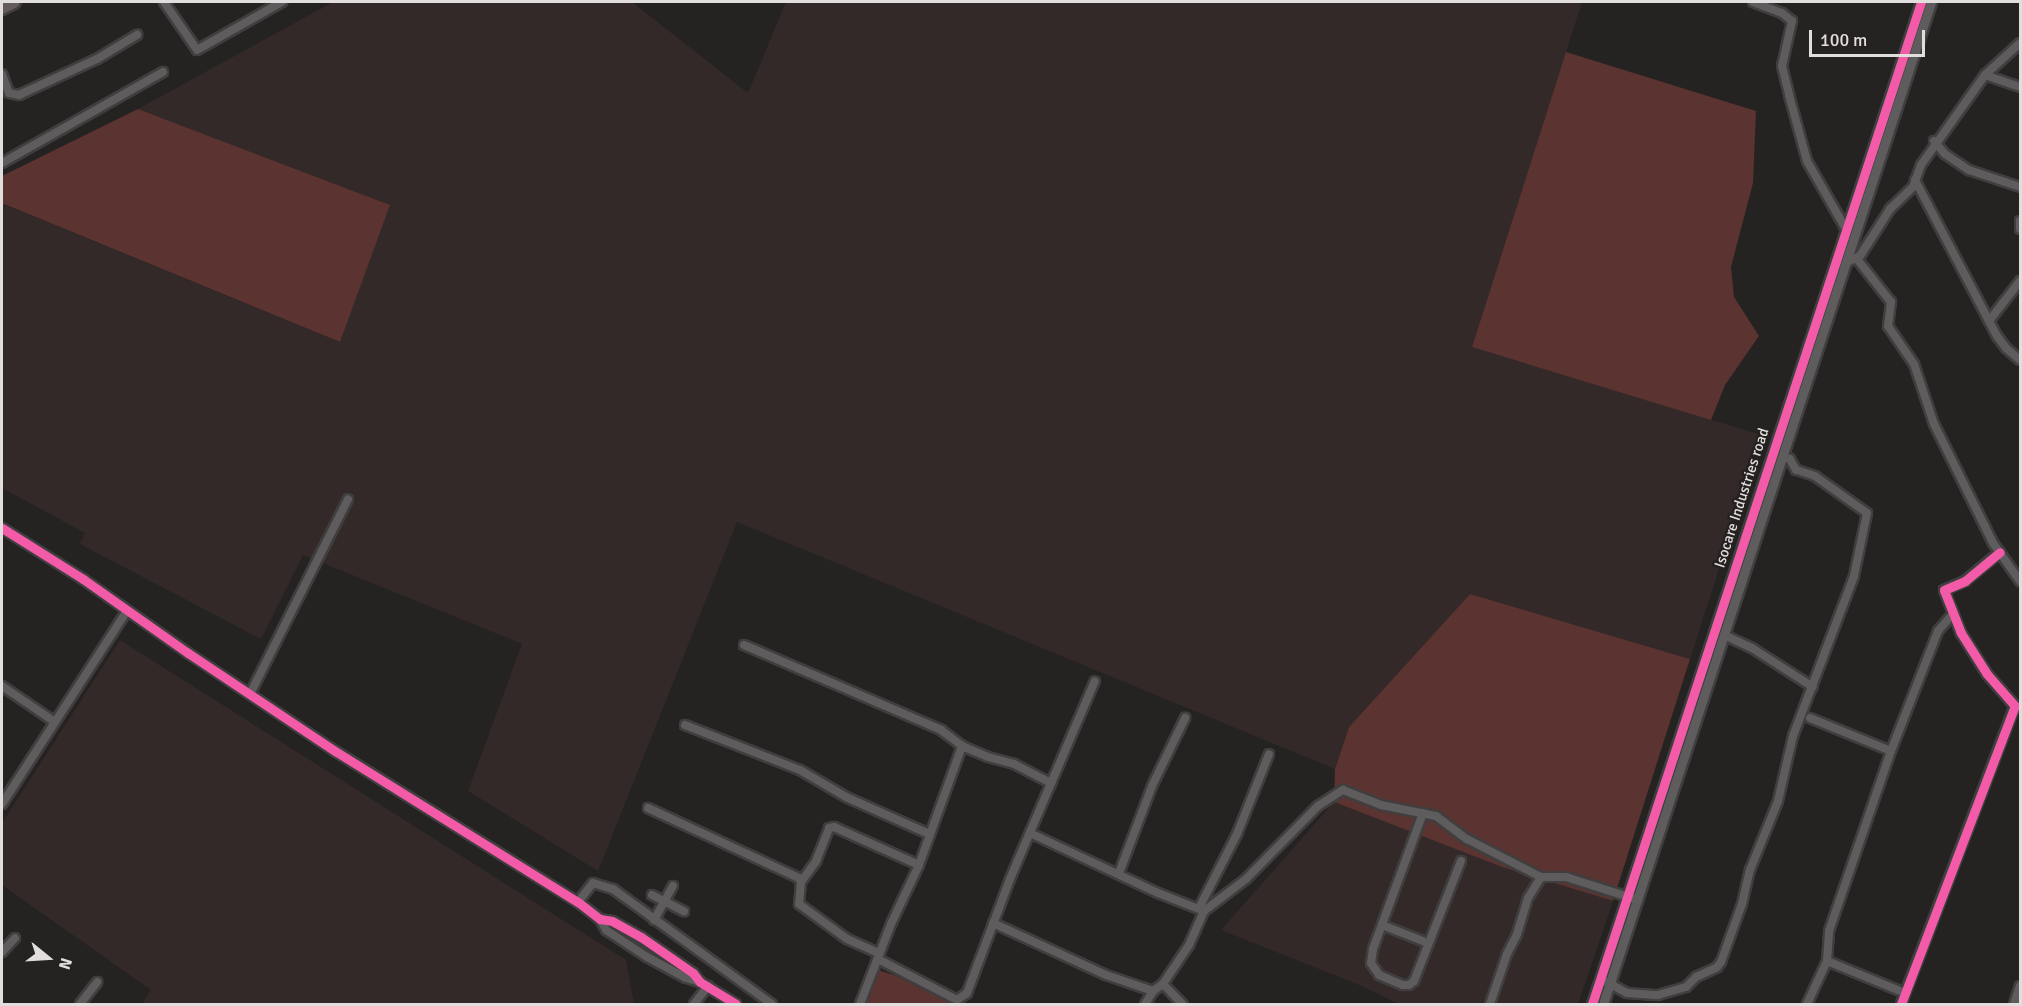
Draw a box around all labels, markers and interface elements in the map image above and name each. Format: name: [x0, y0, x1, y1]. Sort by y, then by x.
scale bar: [1812, 18, 1928, 56]
text: 100 m: [1820, 29, 1867, 51]
street label: Isocare Industries road: [1711, 426, 1773, 570]
north arrow: [18, 928, 78, 988]
text: N: [54, 955, 76, 972]

